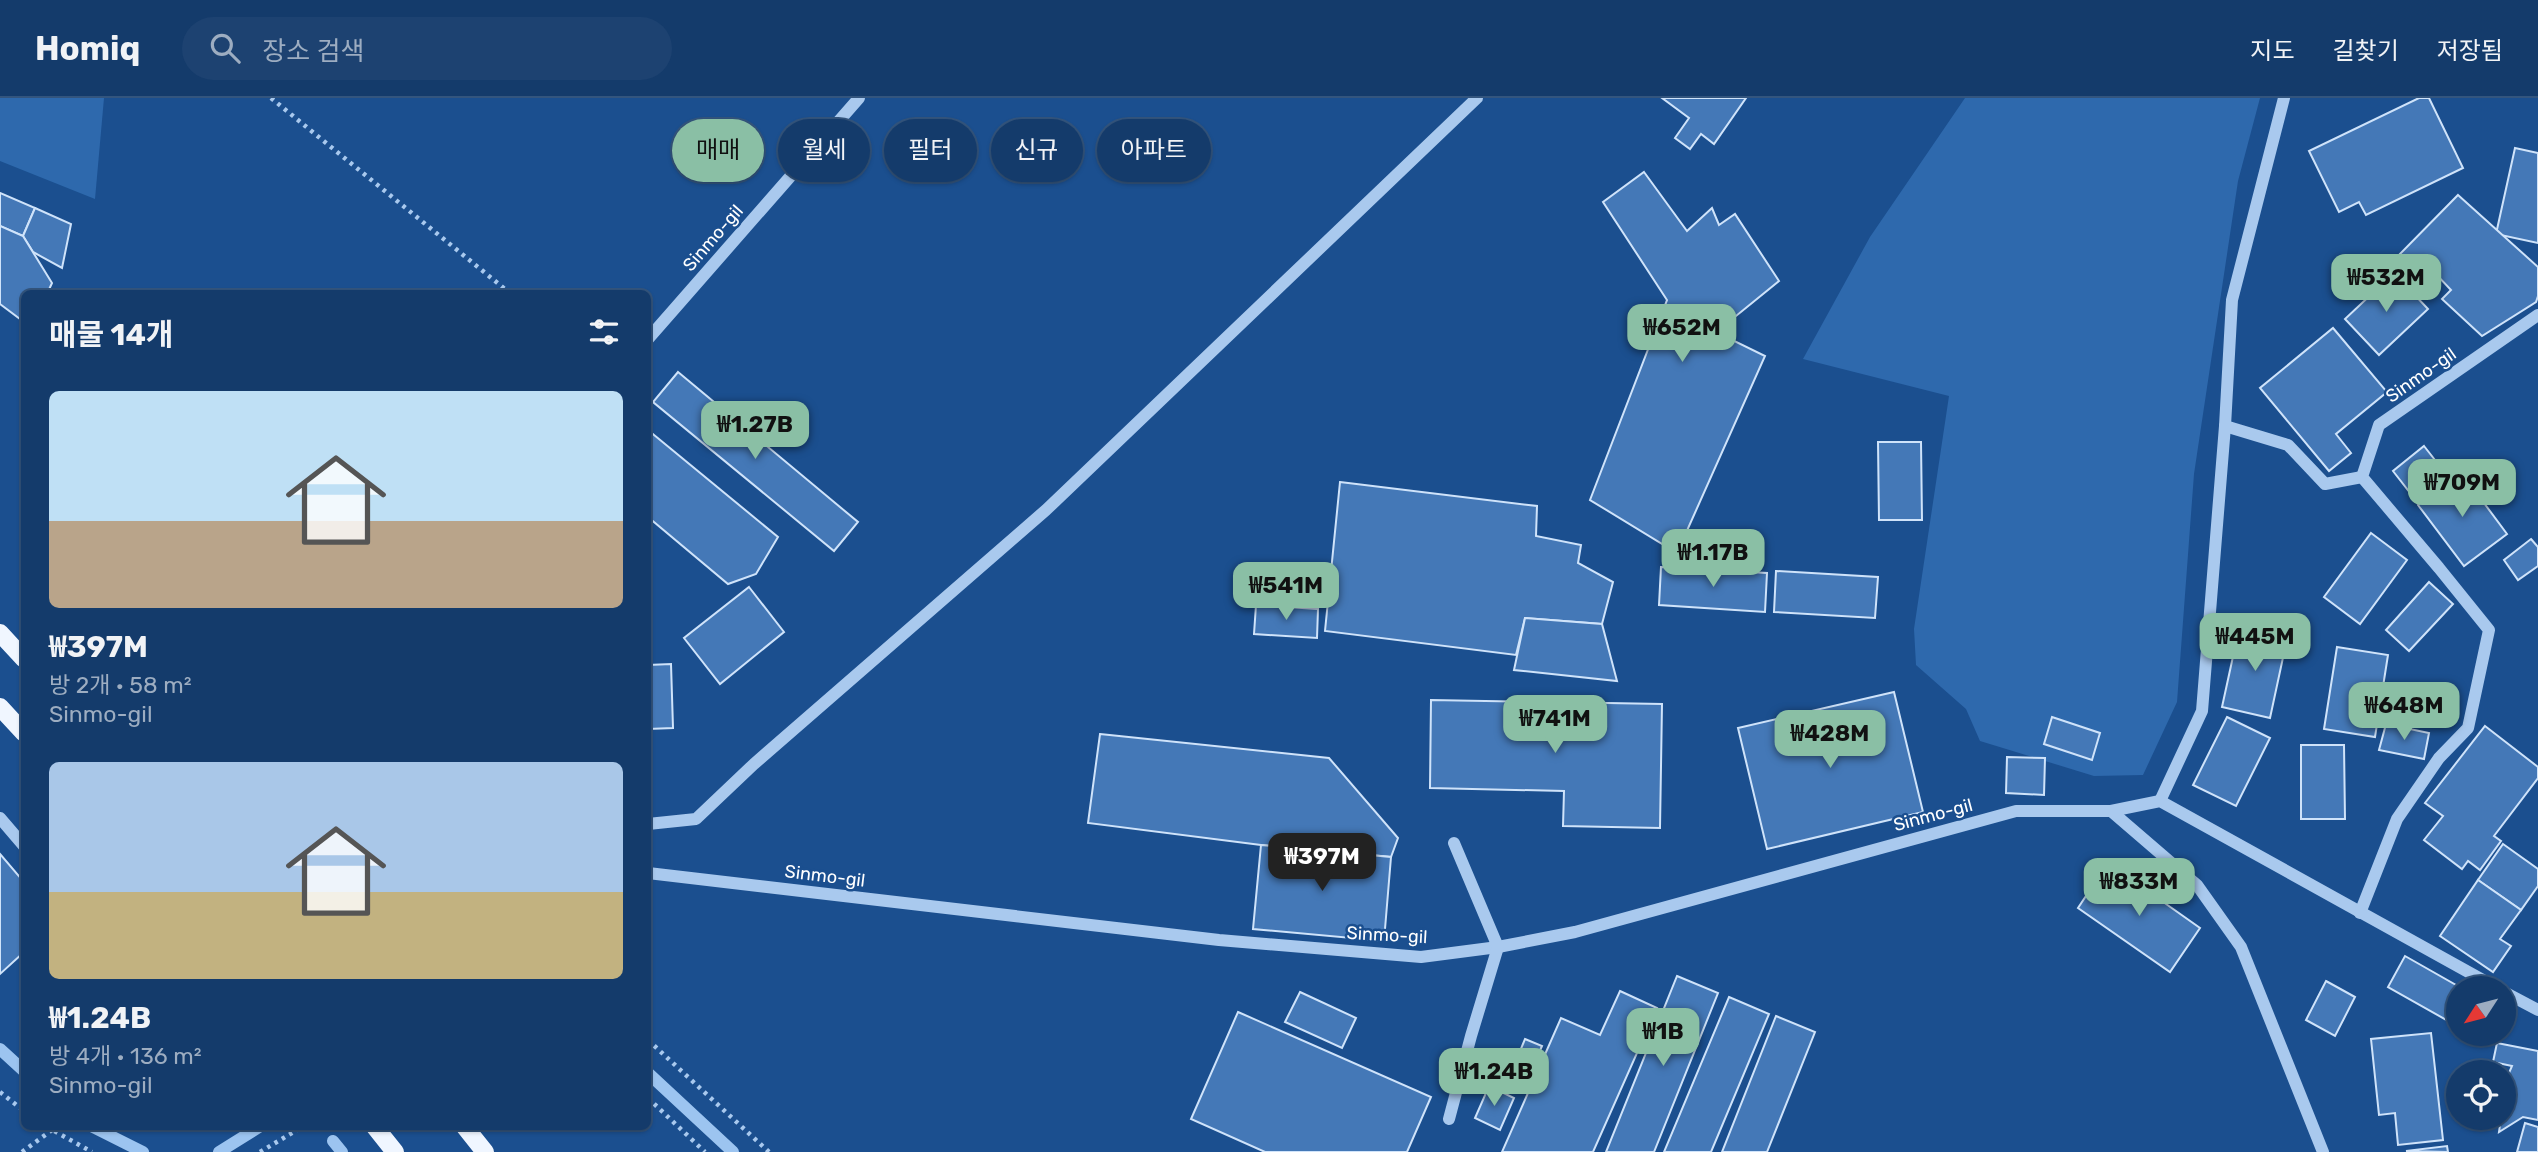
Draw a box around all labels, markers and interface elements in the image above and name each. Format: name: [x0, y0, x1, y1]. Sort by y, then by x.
search box: [182, 17, 672, 80]
text: Homiq: [35, 29, 140, 68]
icon: search: [206, 29, 244, 67]
text: 장소 검색: [262, 36, 364, 67]
text: 지도: [2250, 37, 2295, 65]
text: 길찾기: [2333, 37, 2399, 65]
text: 저장됨: [2437, 37, 2503, 65]
chip: 매매: [672, 119, 764, 182]
chip: 월세: [778, 119, 870, 182]
chip: 필터: [884, 119, 977, 182]
chip: 신규: [991, 119, 1083, 182]
chip: 아파트: [1097, 119, 1211, 182]
street label: Sinmo-gil: [678, 200, 748, 276]
pin: ₩532M: [2337, 254, 2435, 314]
text: ₩532M: [2347, 263, 2425, 291]
pin: ₩652M: [1633, 304, 1731, 364]
icon: filters: [585, 313, 623, 351]
text: ₩652M: [1643, 313, 1721, 341]
text: 매물 14개: [49, 317, 174, 353]
street label: Sinmo-gil: [2382, 343, 2460, 407]
pin: ₩1.27B: [698, 402, 812, 461]
text: ₩1.27B: [717, 410, 793, 438]
icon: home: [273, 437, 399, 563]
pin: ₩709M: [2413, 460, 2511, 519]
text: ₩709M: [2424, 468, 2500, 496]
pin: ₩1.17B: [1656, 530, 1770, 589]
text: ₩1.17B: [1678, 538, 1748, 566]
pin: ₩541M: [1237, 562, 1335, 622]
text: ₩541M: [1249, 571, 1323, 599]
pin: ₩445M: [2206, 614, 2304, 673]
text: ₩445M: [2216, 622, 2294, 650]
text: ₩397M: [49, 629, 148, 665]
text: 방 2개 · 58 m²: [49, 671, 192, 699]
pin: ₩648M: [2355, 682, 2453, 742]
text: ₩648M: [2365, 691, 2443, 719]
pin: ₩741M: [1506, 696, 1604, 755]
text: Sinmo-gil: [49, 700, 152, 728]
text: ₩741M: [1519, 704, 1591, 732]
pin: ₩428M: [1781, 710, 1879, 770]
text: ₩428M: [1791, 719, 1869, 747]
street label: Sinmo-gil: [1891, 794, 1975, 836]
icon: home: [273, 808, 399, 934]
pin: ₩397M: [1273, 834, 1371, 893]
text: ₩397M: [1284, 842, 1360, 870]
pin: ₩833M: [2090, 858, 2188, 918]
street label: Sinmo-gil: [783, 860, 867, 892]
text: ₩833M: [2100, 867, 2178, 895]
street label: Sinmo-gil: [1346, 922, 1428, 948]
north arrow: [2446, 976, 2516, 1046]
map controls: [2446, 976, 2516, 1130]
text: ₩1.24B: [49, 1000, 151, 1036]
pin: ₩1B: [1629, 1009, 1697, 1068]
text: ₩1B: [1642, 1017, 1684, 1045]
text: 방 4개 · 136 m²: [49, 1042, 202, 1070]
pin: ₩1.24B: [1437, 1048, 1551, 1108]
text: ₩1.24B: [1455, 1057, 1533, 1085]
button: locate: [2446, 1060, 2516, 1130]
text: Sinmo-gil: [49, 1071, 152, 1099]

